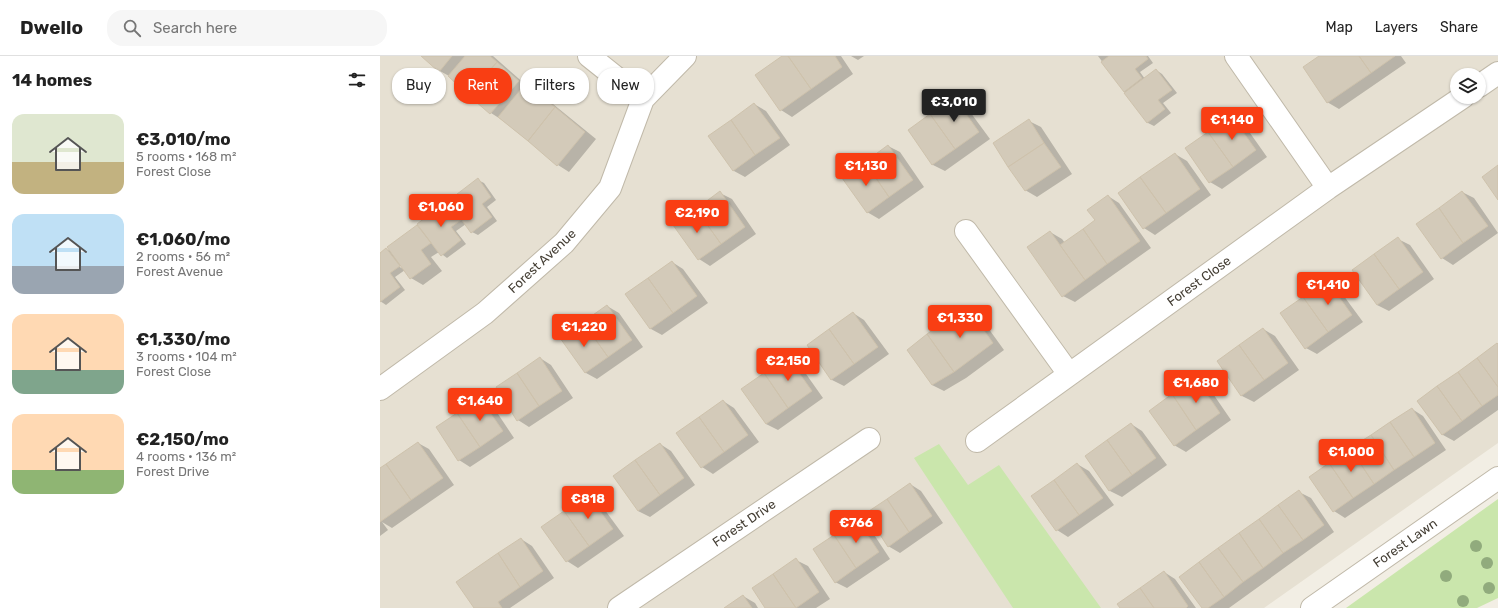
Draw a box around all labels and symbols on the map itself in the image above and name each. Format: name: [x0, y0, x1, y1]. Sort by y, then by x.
pin: €3,010: [921, 89, 987, 123]
pin: €1,140: [1199, 107, 1265, 141]
pin: €1,130: [833, 153, 899, 187]
pin: €1,060: [408, 194, 474, 228]
pin: €2,190: [664, 200, 730, 234]
street label: Forest Avenue: [505, 226, 579, 296]
street label: Forest Close: [1164, 253, 1234, 309]
pin: €1,410: [1295, 272, 1361, 306]
pin: €1,330: [927, 305, 993, 339]
pin: €1,220: [551, 314, 617, 348]
pin: €2,150: [755, 348, 821, 382]
pin: €1,680: [1163, 370, 1229, 404]
pin: €1,640: [447, 388, 513, 422]
pin: €1,000: [1318, 439, 1384, 473]
pin: €818: [564, 486, 612, 520]
street label: Forest Drive: [709, 496, 779, 550]
pin: €766: [832, 510, 880, 544]
street label: Forest Lawn: [1370, 515, 1440, 571]

